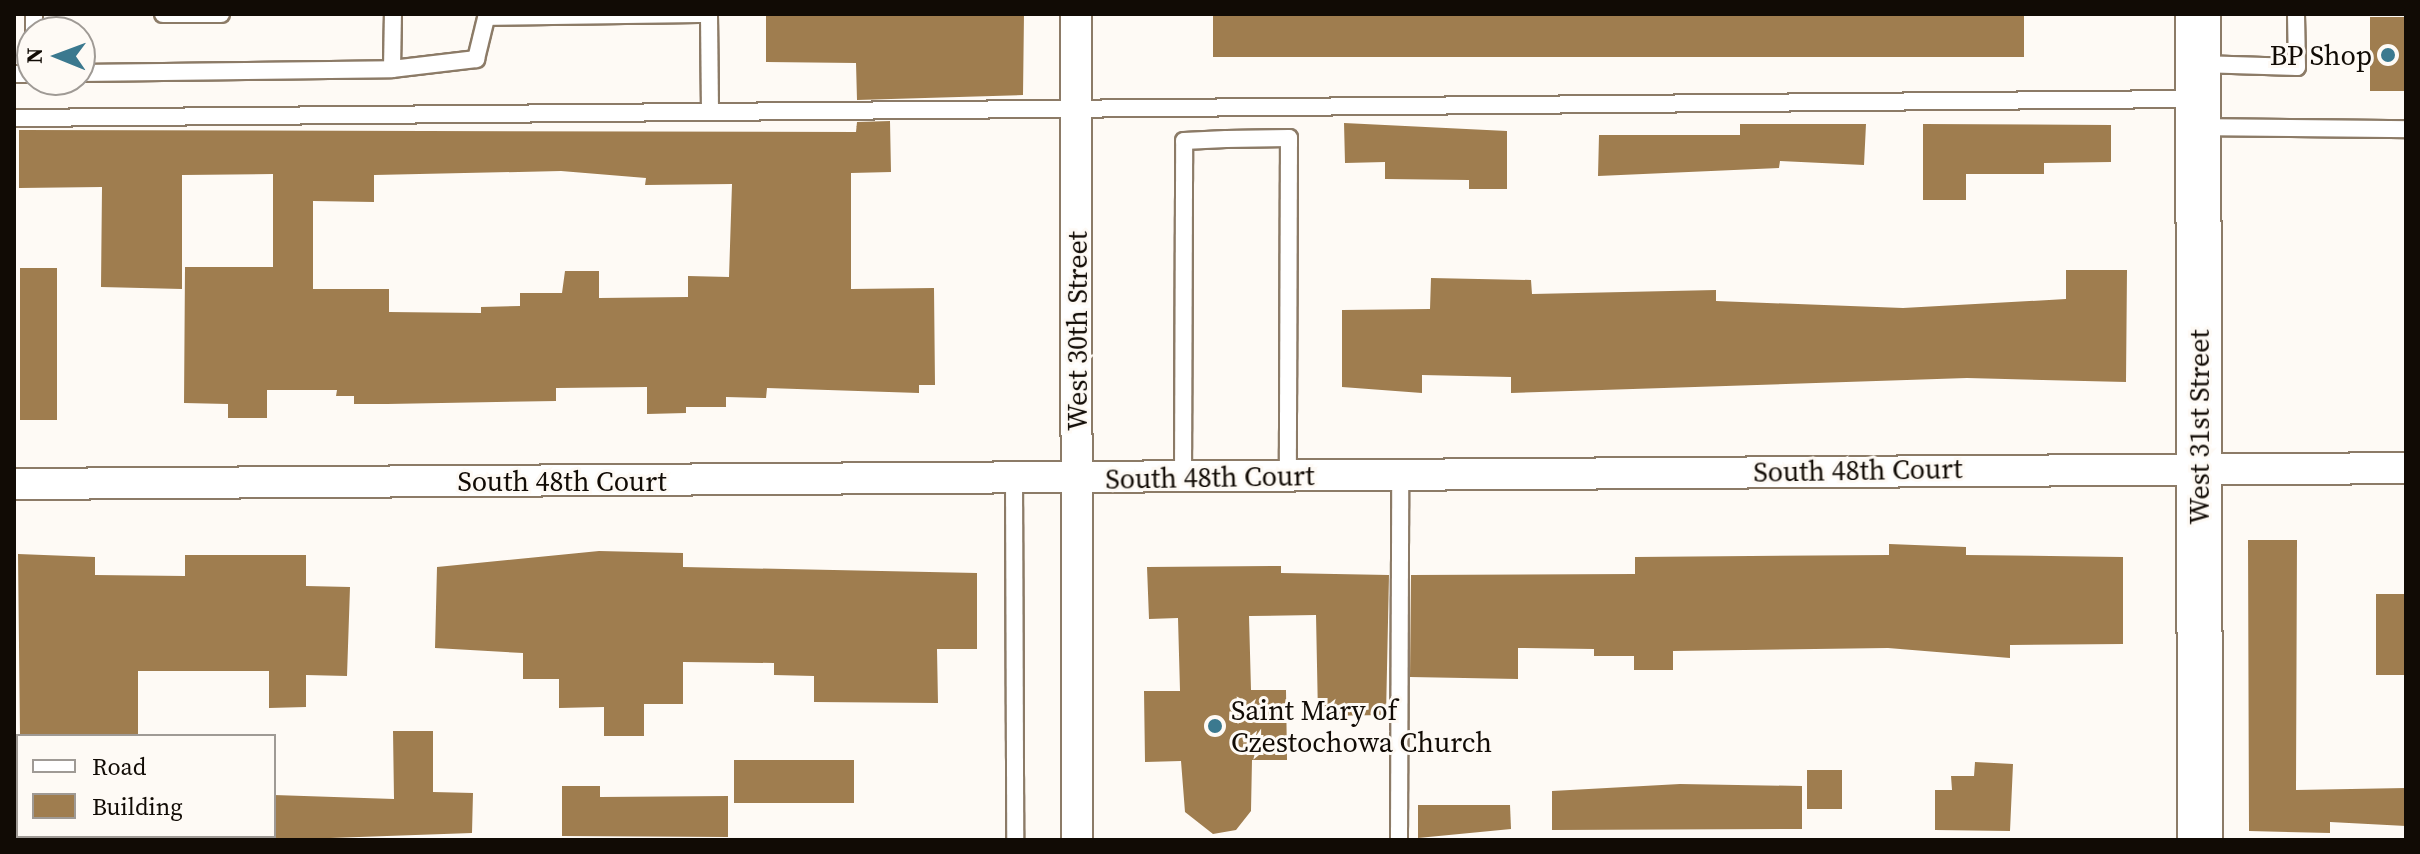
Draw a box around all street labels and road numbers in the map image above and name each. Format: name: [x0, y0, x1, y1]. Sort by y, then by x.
street label: West 30th Street: [1060, 231, 1094, 431]
street label: West 31st Street: [2182, 329, 2216, 525]
street label: South 48th Court: [1753, 451, 1963, 489]
street label: South 48th Court: [1105, 458, 1315, 496]
street label: South 48th Court: [457, 464, 667, 498]

